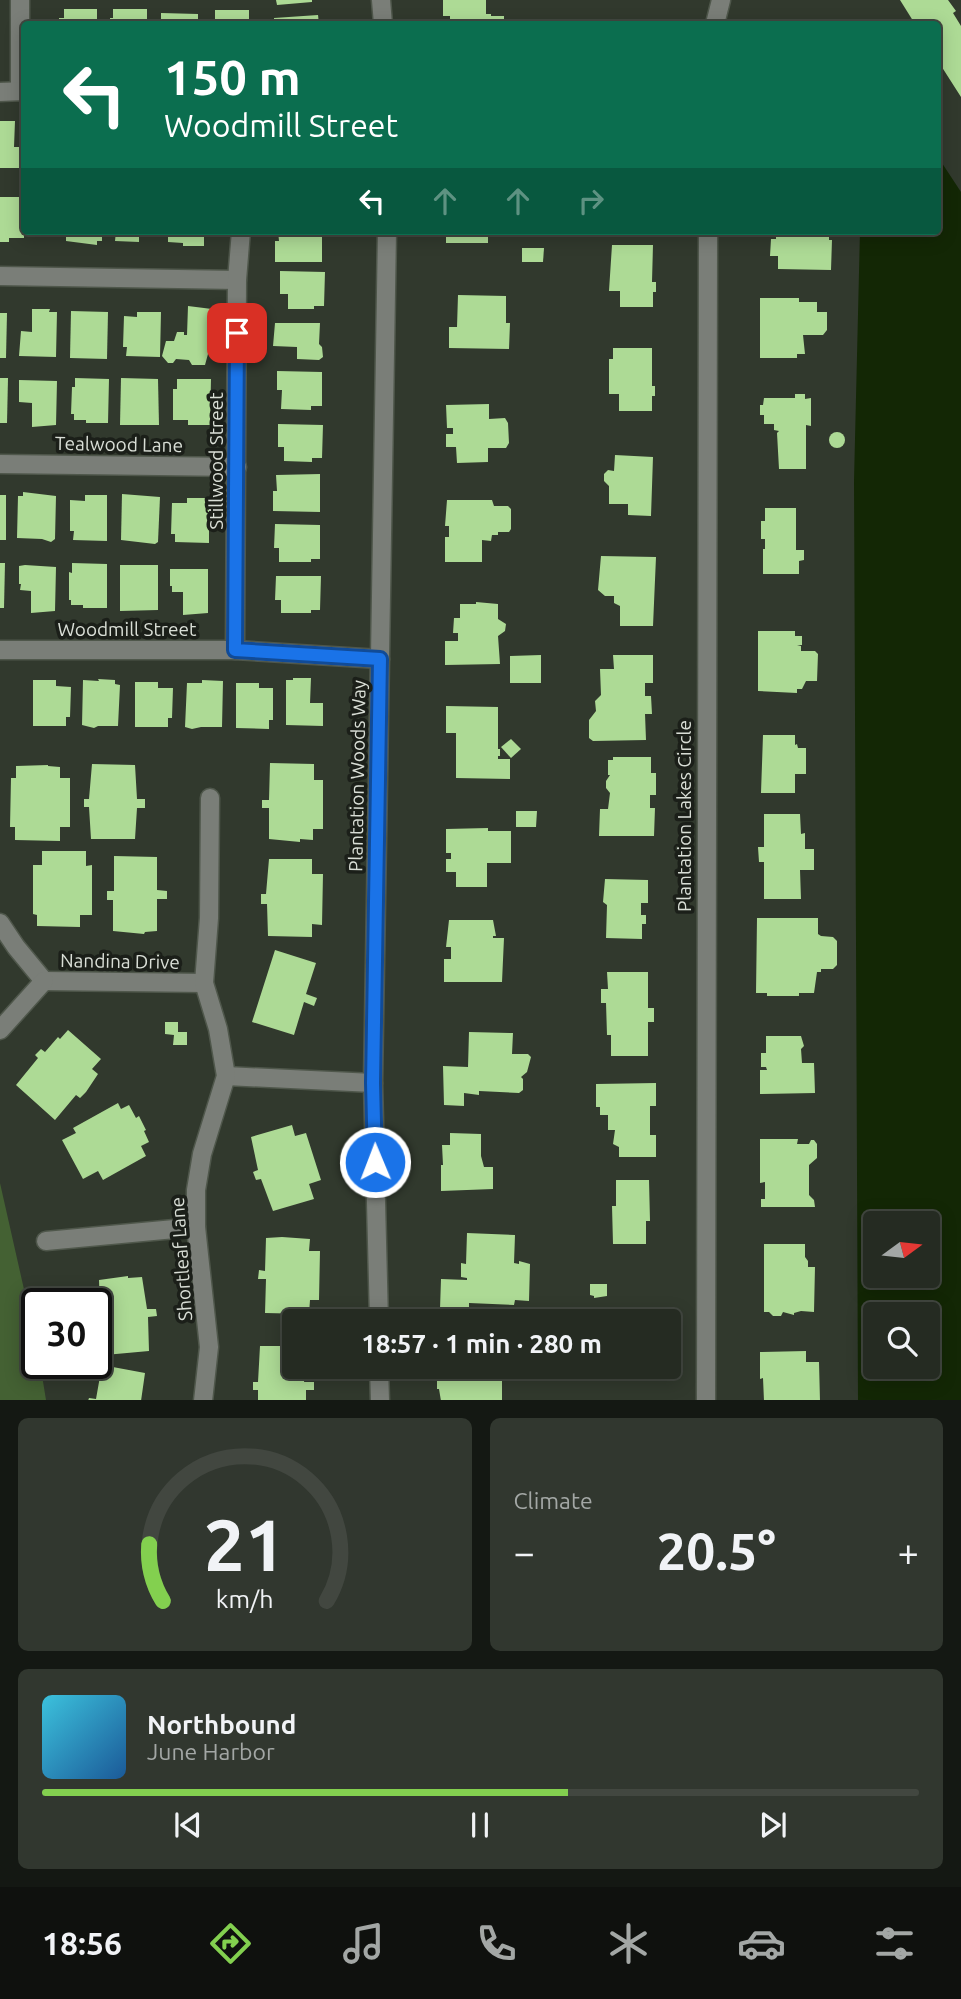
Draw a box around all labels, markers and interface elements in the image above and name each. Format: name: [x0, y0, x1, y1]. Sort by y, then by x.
icon: left: [49, 49, 140, 140]
text: 150 m: [164, 49, 301, 104]
text: Woodmill Street: [164, 107, 398, 143]
icon: left: [353, 182, 391, 220]
icon: ahead: [426, 182, 464, 220]
icon: ahead: [499, 182, 537, 220]
icon: right: [572, 182, 610, 220]
pin: [207, 303, 267, 363]
icon: arrive: [218, 314, 256, 352]
street label: Stillwood Street: [205, 392, 227, 530]
street label: Tealwood Lane: [55, 432, 183, 456]
street label: Woodmill Street: [57, 618, 197, 640]
street label: Plantation Woods Way: [344, 680, 370, 872]
street label: Plantation Lakes Circle: [673, 720, 695, 912]
street label: Nandina Drive: [60, 949, 180, 973]
position arrow: [338, 1125, 412, 1199]
street label: Shortleaf Lane: [166, 1196, 196, 1322]
north arrow: [863, 1211, 940, 1288]
map controls: [863, 1211, 940, 1379]
speed limit sign: 30: [21, 1288, 112, 1379]
button: search: [863, 1302, 940, 1379]
text: 18:57 · 1 min · 280 m: [361, 1329, 602, 1358]
text: Climate: [514, 1488, 593, 1513]
text: 21: [204, 1503, 286, 1585]
text: 20.5°: [657, 1522, 776, 1580]
text: −: [514, 1531, 535, 1573]
text: +: [898, 1531, 919, 1573]
text: km/h: [216, 1584, 274, 1612]
text: Northbound: [147, 1710, 296, 1739]
text: June Harbor: [147, 1739, 275, 1764]
icon: previous: [169, 1806, 207, 1844]
icon: pause: [461, 1806, 499, 1844]
icon: next: [754, 1806, 792, 1844]
icon: directions: [206, 1919, 255, 1968]
icon: music: [339, 1919, 388, 1968]
icon: phone: [472, 1919, 521, 1968]
icon: climate: [604, 1919, 653, 1968]
icon: car: [737, 1919, 786, 1968]
icon: filters: [870, 1919, 919, 1968]
text: 18:56: [42, 1925, 122, 1961]

